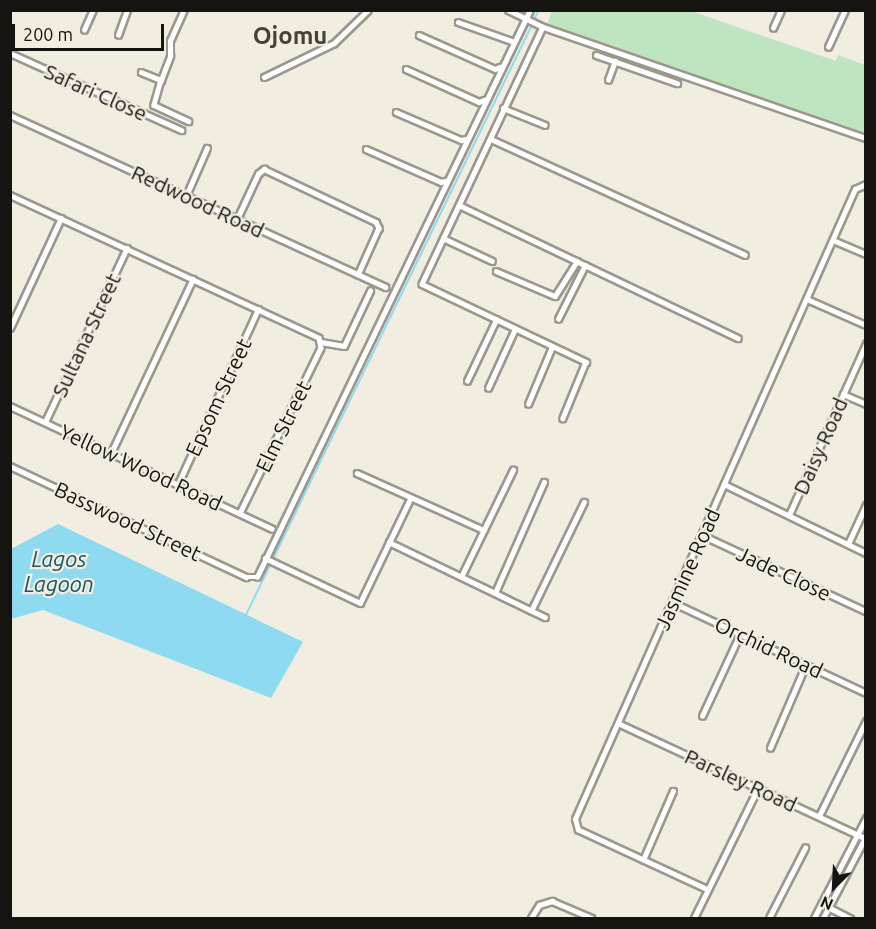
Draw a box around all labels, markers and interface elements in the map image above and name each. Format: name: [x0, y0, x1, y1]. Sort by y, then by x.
scale bar: [15, 12, 166, 50]
district label: Ojomu: [253, 22, 327, 50]
text: 200 m: [23, 24, 73, 44]
street label: Safari Close: [41, 58, 151, 126]
street label: Redwood Road: [128, 159, 268, 243]
street label: Sultana Street: [46, 269, 126, 401]
street label: Epsom Street: [180, 334, 256, 460]
street label: Elm Street: [250, 376, 316, 476]
street label: Daisy Road: [788, 394, 852, 498]
street label: Yellow Wood Road: [56, 418, 226, 516]
street label: Basswood Street: [51, 476, 205, 566]
street label: Jasmine Road: [649, 504, 725, 634]
street label: Jade Close: [733, 540, 835, 606]
water label: Lagos Lagoon: [24, 545, 94, 596]
street label: Orchid Road: [711, 611, 827, 683]
street label: Parsley Road: [681, 743, 801, 817]
north arrow: [804, 857, 864, 917]
text: N: [818, 893, 836, 914]

